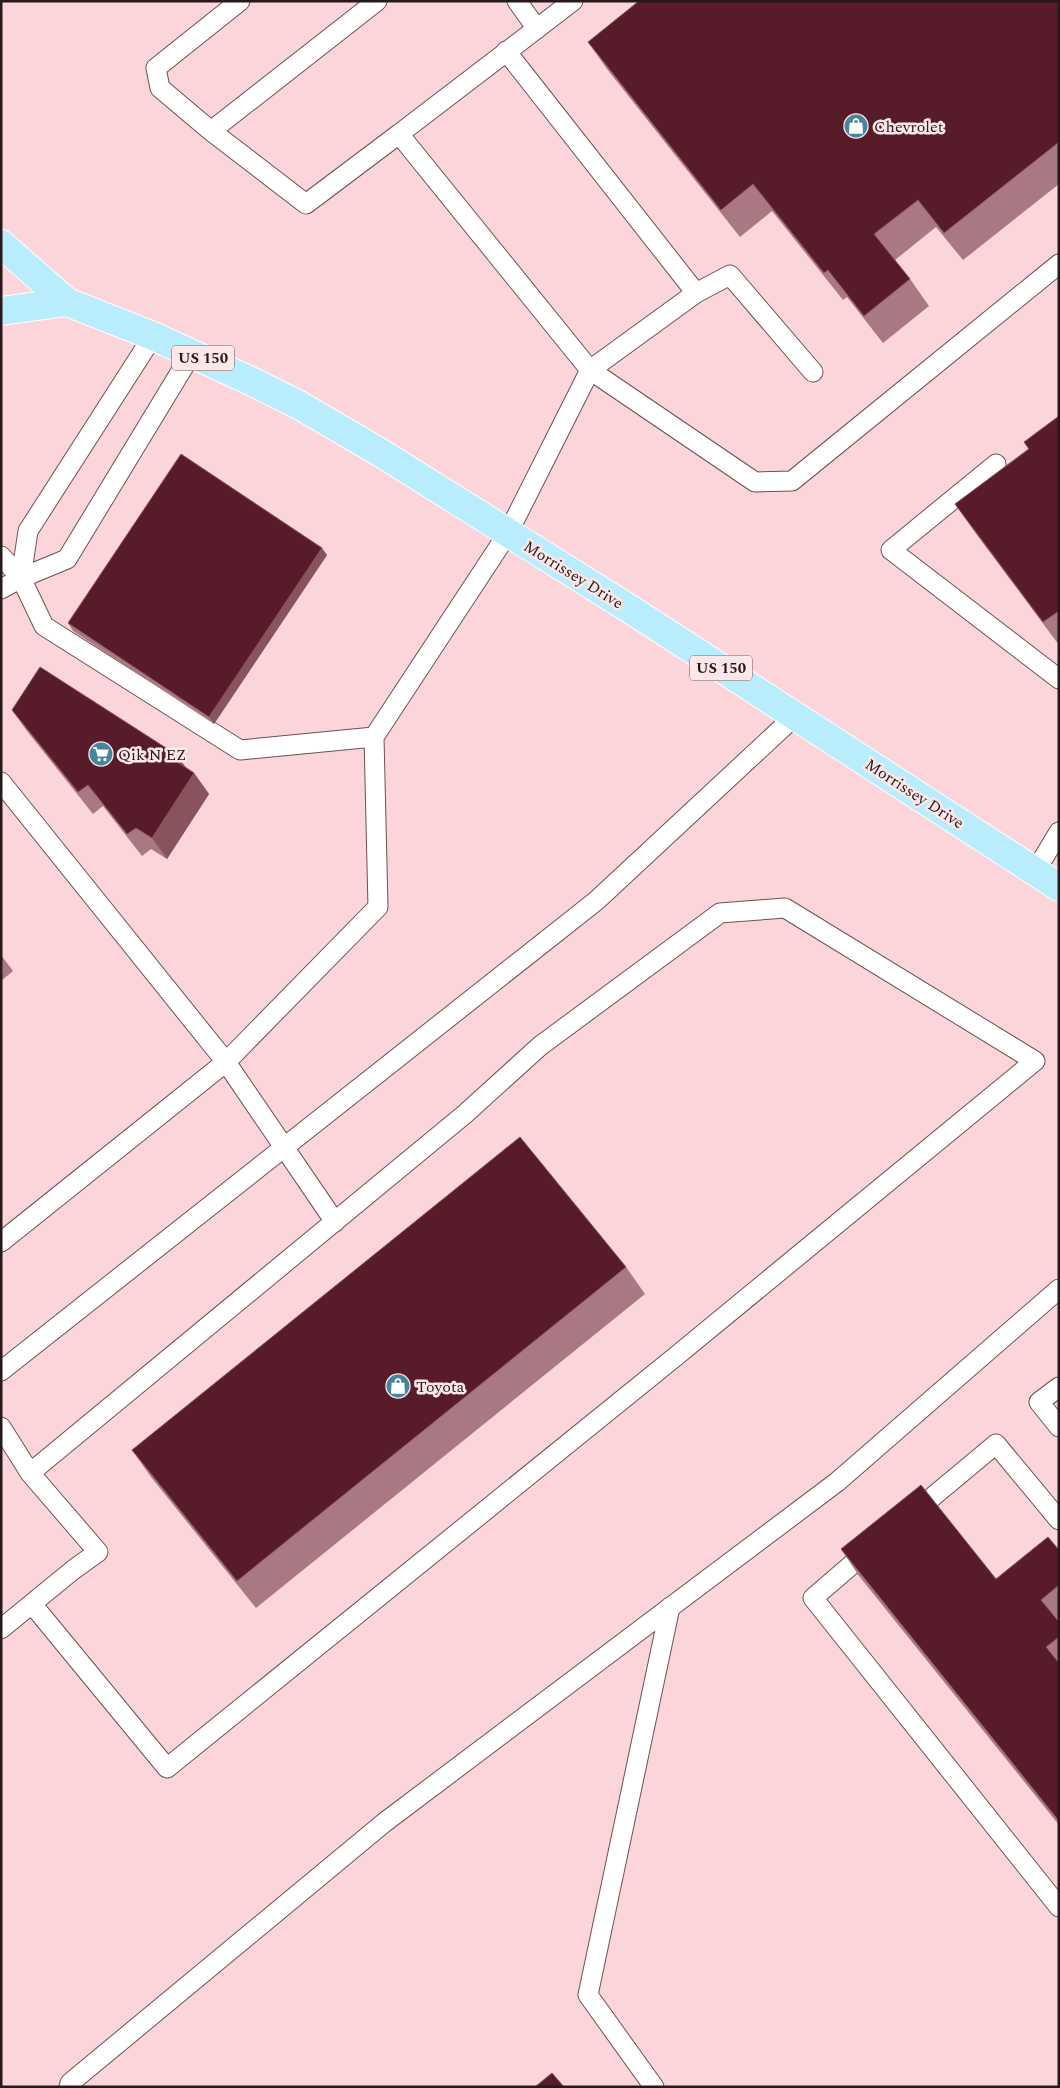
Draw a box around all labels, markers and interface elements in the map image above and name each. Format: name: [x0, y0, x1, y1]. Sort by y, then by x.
shop icon: Chevrolet: [843, 113, 869, 139]
place label: Chevrolet: [874, 115, 944, 139]
road number: US 150: [172, 346, 234, 370]
street label: Morrissey Drive: [519, 534, 628, 615]
road number: US 150: [690, 656, 752, 680]
supermarket icon: Qik N EZ: [88, 741, 114, 767]
place label: Qik N EZ: [118, 743, 186, 767]
street label: Morrissey Drive: [860, 753, 969, 835]
shop icon: Toyota: [385, 1373, 411, 1399]
place label: Toyota: [416, 1375, 465, 1399]

